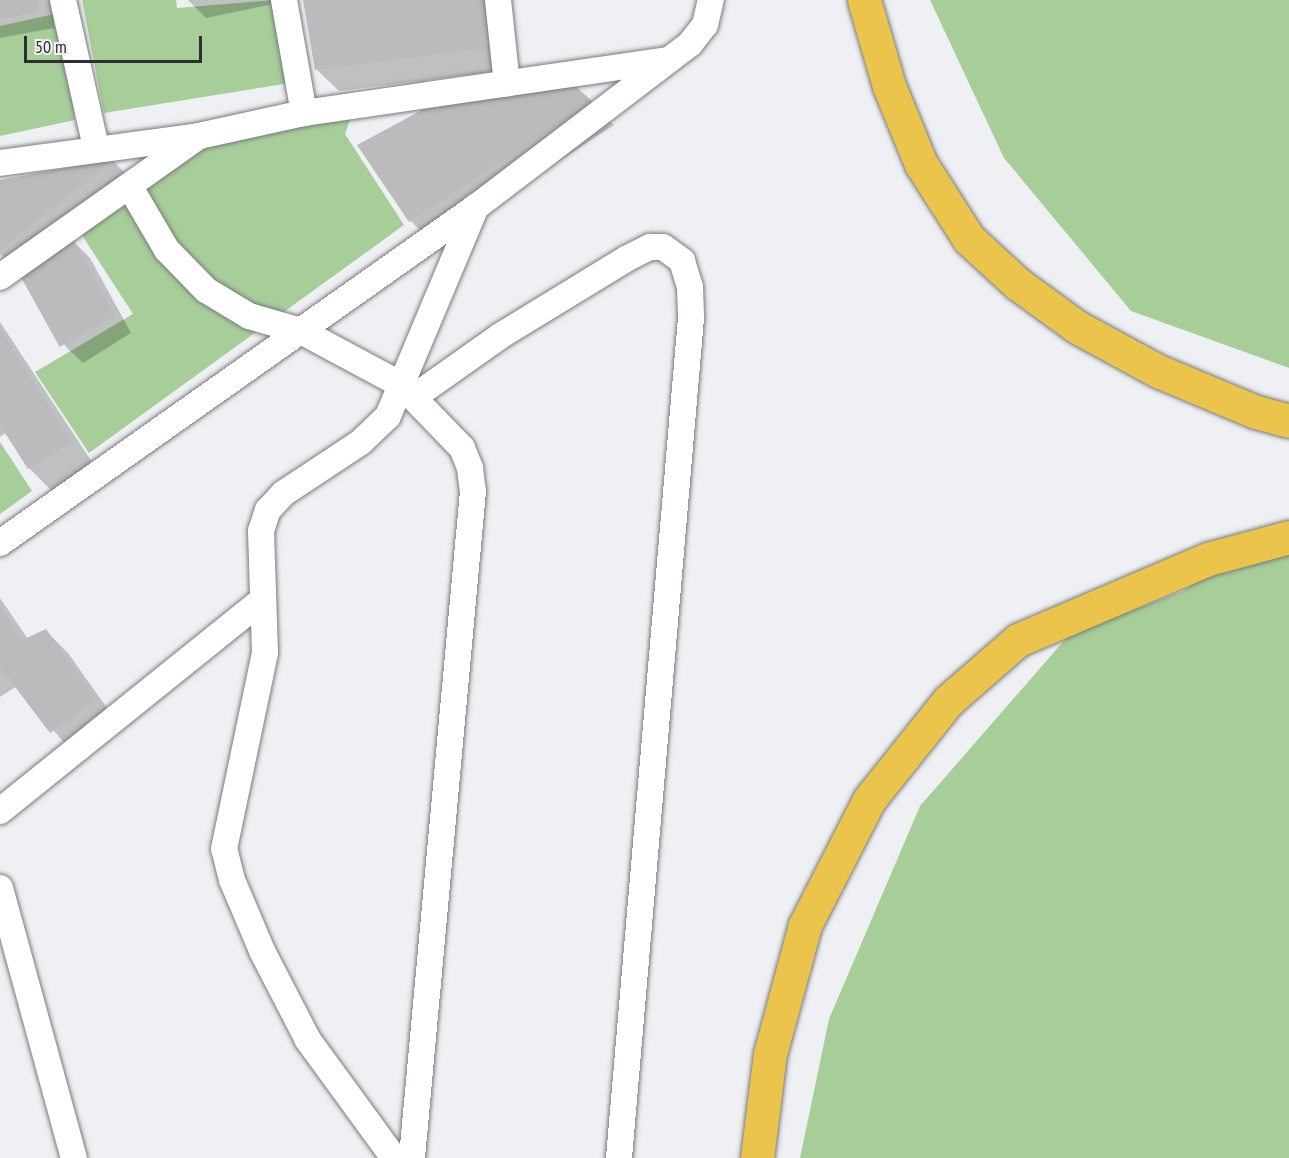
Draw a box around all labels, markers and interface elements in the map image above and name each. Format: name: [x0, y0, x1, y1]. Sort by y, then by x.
scale bar: [27, 24, 206, 62]
text: 50 m: [35, 35, 67, 58]

